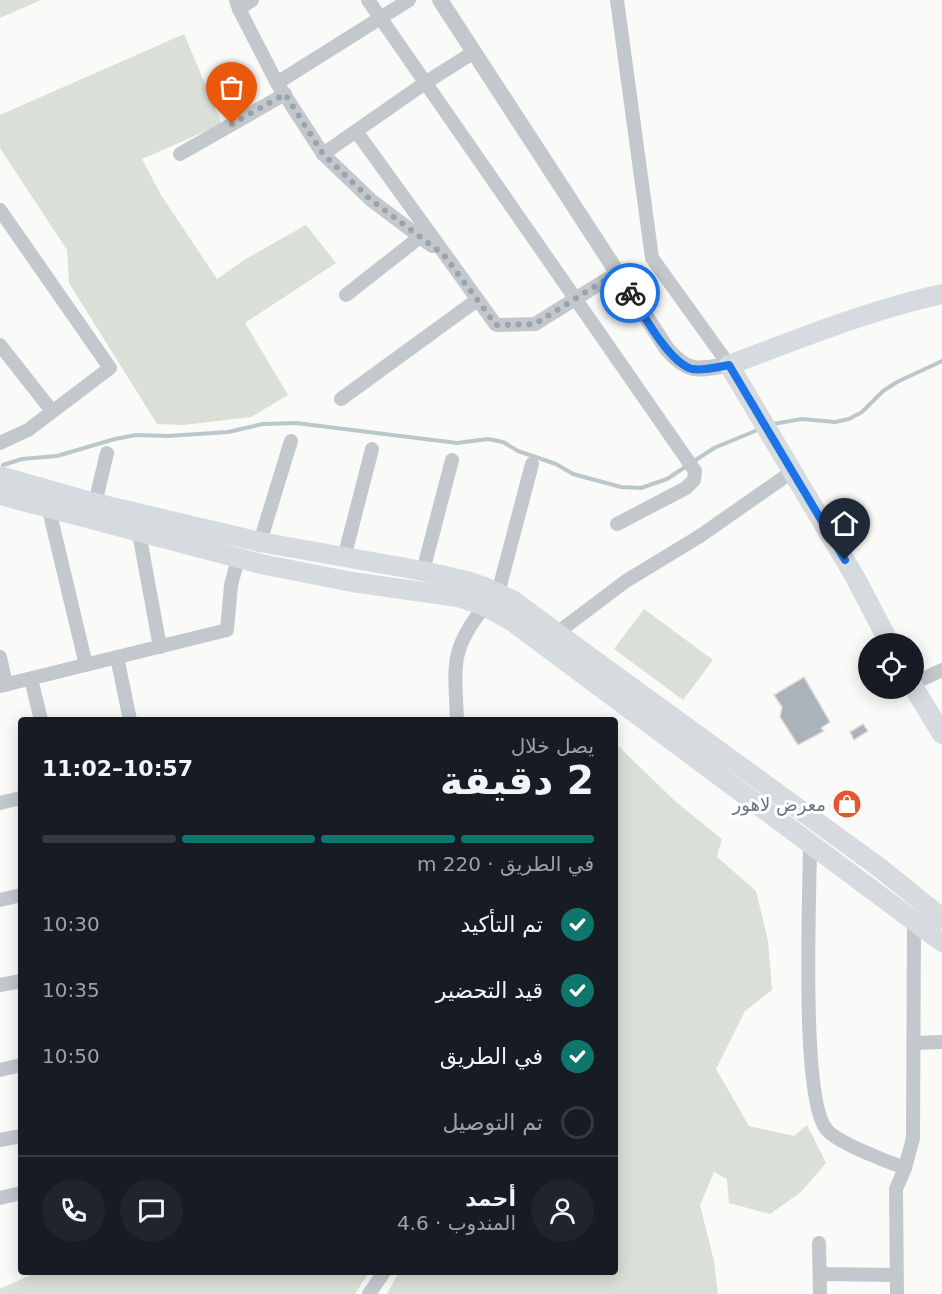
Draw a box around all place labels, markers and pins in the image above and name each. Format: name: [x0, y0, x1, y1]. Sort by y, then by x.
pin: [206, 62, 257, 124]
pin: [819, 498, 870, 560]
shop icon: معرض لاهور: [831, 788, 863, 820]
place label: معرض لاهور: [732, 794, 826, 816]

